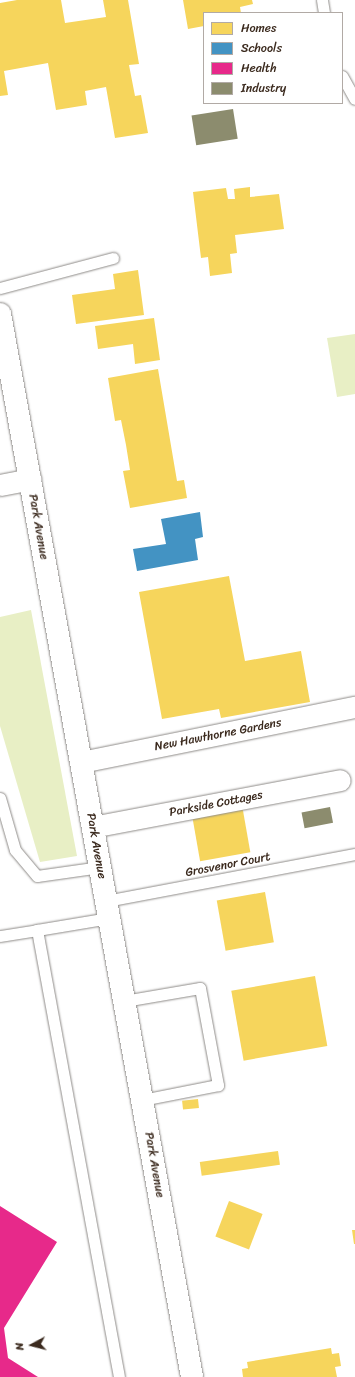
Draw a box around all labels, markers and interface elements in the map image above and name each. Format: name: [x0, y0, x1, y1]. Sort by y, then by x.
legend: [203, 12, 343, 104]
text: Homes: [241, 17, 277, 39]
text: Schools: [241, 37, 282, 59]
text: Health: [241, 57, 277, 79]
text: Industry: [241, 77, 286, 99]
street label: Park Avenue: [25, 493, 51, 561]
street label: New Hawthorne Gardens: [153, 716, 283, 754]
street label: Parkside Cottages: [168, 788, 264, 820]
street label: Park Avenue: [83, 812, 109, 880]
street label: Grosvenor Court: [184, 850, 272, 880]
street label: Park Avenue: [141, 1131, 167, 1199]
north arrow: [12, 1325, 52, 1365]
text: N: [10, 1342, 29, 1351]

